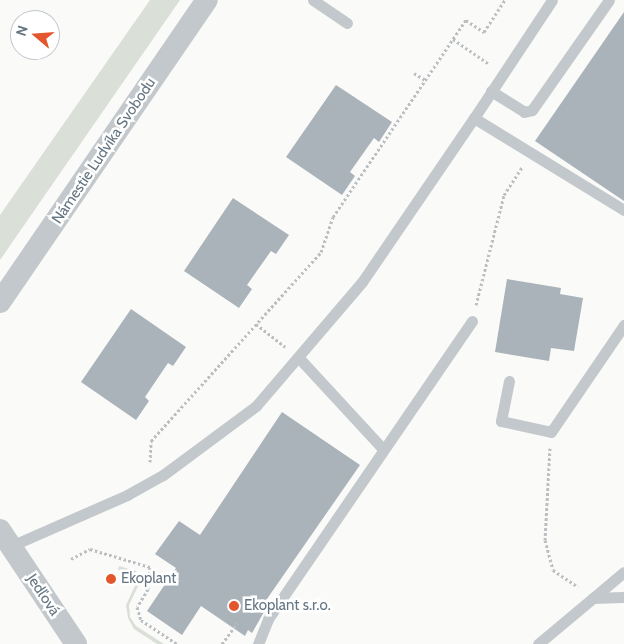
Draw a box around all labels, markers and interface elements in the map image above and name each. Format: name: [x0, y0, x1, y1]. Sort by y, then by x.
north arrow: [10, 10, 60, 60]
text: N: [12, 23, 32, 38]
street label: Námestie Ludvíka Svobodu: [48, 75, 160, 227]
place label: Ekoplant: [121, 570, 176, 588]
street label: Jedľová: [23, 571, 63, 619]
marker: Ekoplant: [105, 573, 117, 585]
place label: Ekoplant s.r.o.: [244, 597, 331, 615]
marker: Ekoplant s.r.o.: [228, 600, 240, 612]

